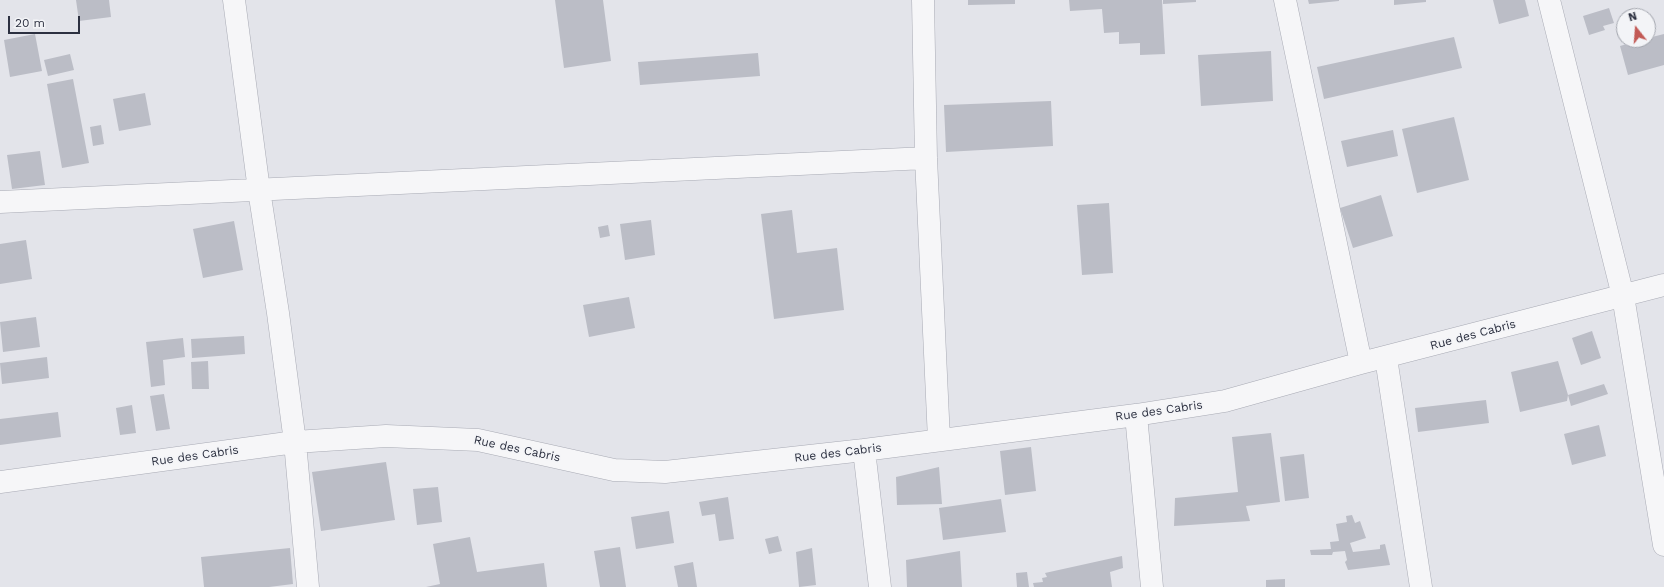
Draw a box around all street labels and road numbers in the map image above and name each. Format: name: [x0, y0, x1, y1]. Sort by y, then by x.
street label: Rue des Cabris: [1429, 317, 1517, 353]
street label: Rue des Cabris: [1114, 398, 1204, 424]
street label: Rue des Cabris: [472, 433, 562, 465]
street label: Rue des Cabris: [793, 440, 883, 466]
street label: Rue des Cabris: [150, 443, 240, 469]

